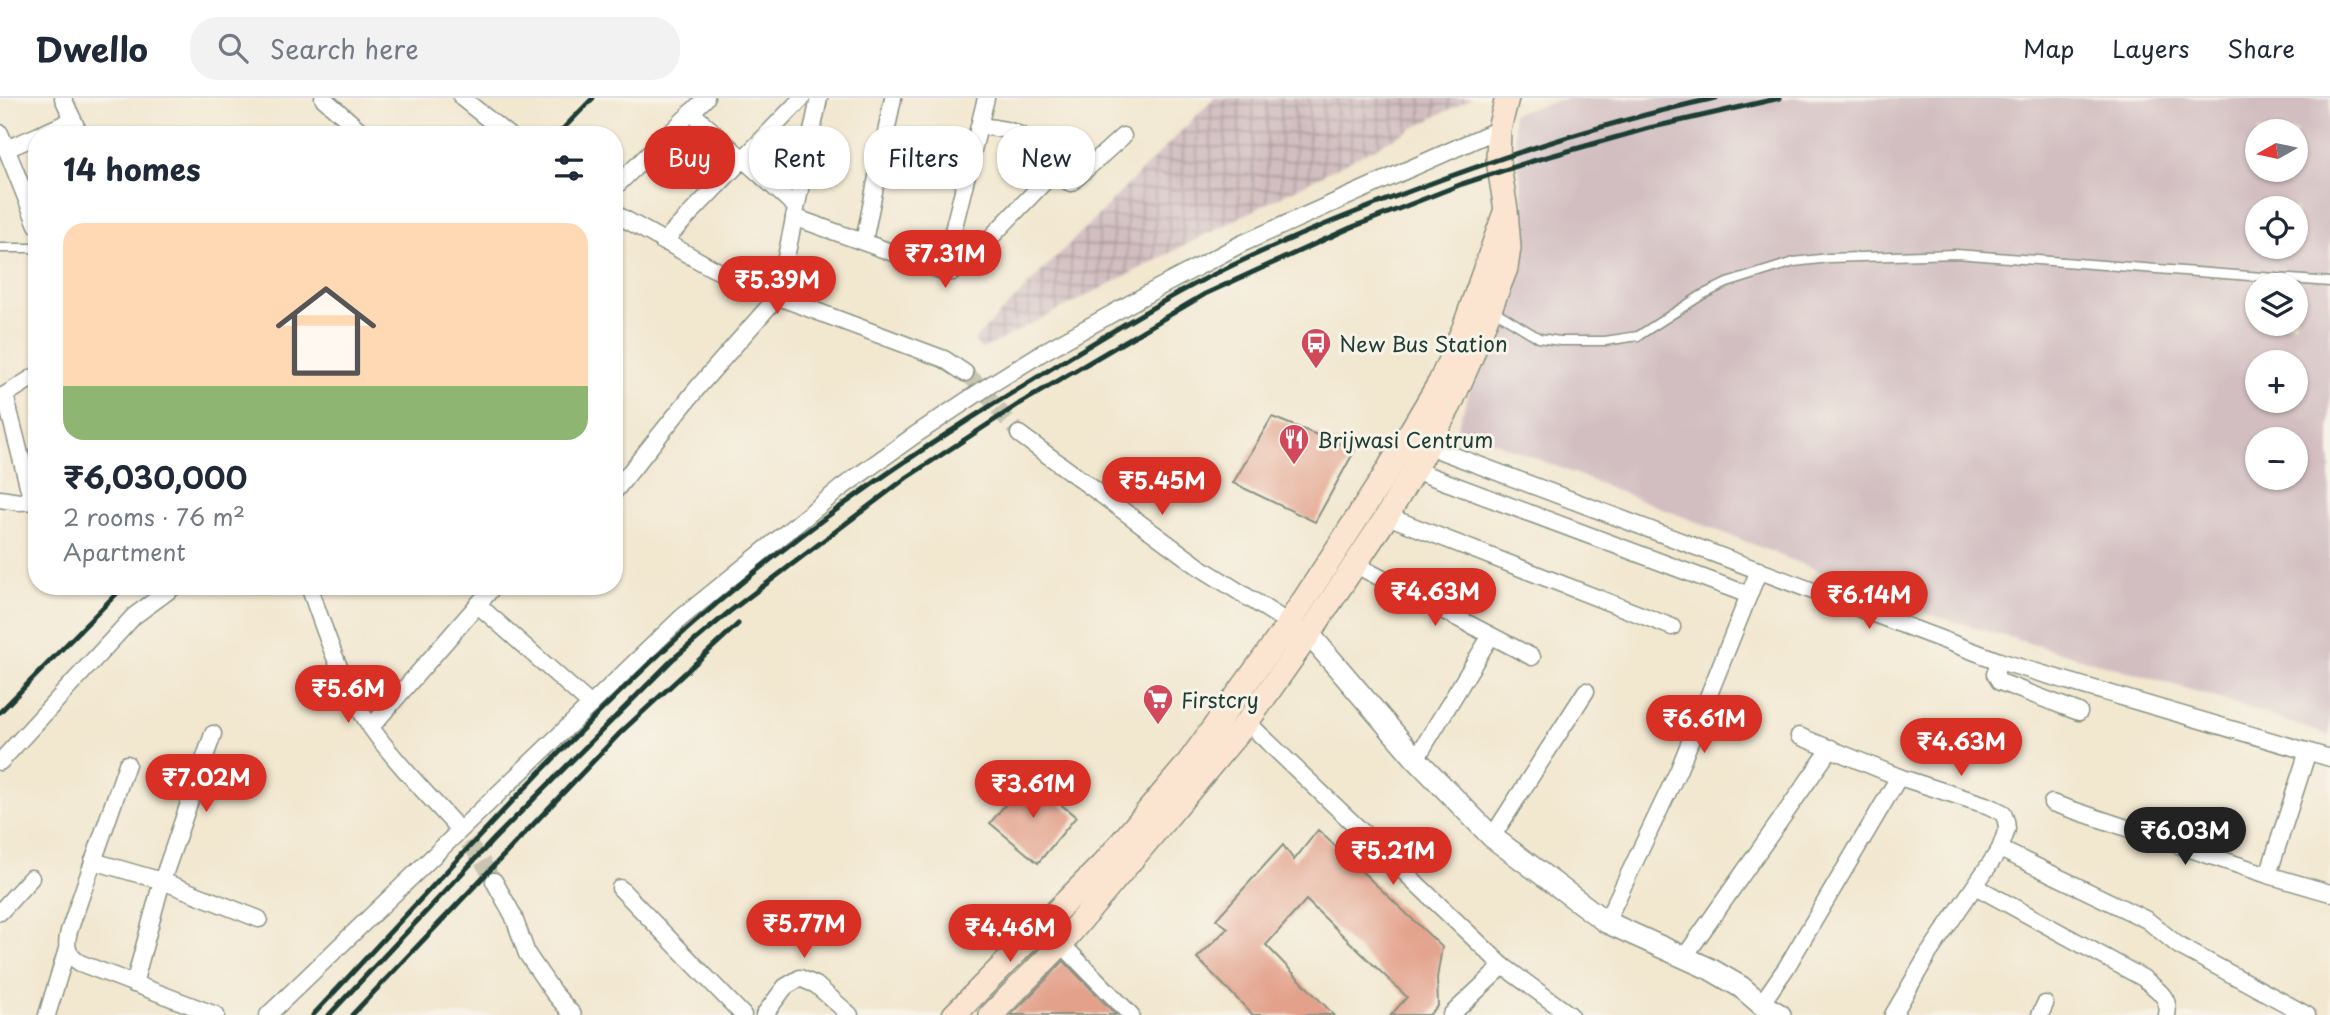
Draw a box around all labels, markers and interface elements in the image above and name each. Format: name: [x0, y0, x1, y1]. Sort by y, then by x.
search box: [190, 17, 680, 80]
text: Dwello: [35, 23, 148, 73]
icon: search: [214, 29, 252, 67]
text: Search here: [270, 29, 419, 68]
text: Map: [2023, 30, 2074, 66]
text: Layers: [2112, 30, 2189, 66]
text: Share: [2227, 30, 2295, 66]
north arrow: [2245, 119, 2308, 182]
map controls: [2245, 119, 2308, 490]
chip: Buy: [644, 126, 735, 189]
chip: Rent: [749, 126, 850, 189]
chip: Filters: [864, 126, 983, 189]
chip: New: [997, 126, 1095, 189]
text: 14 homes: [63, 146, 201, 191]
icon: filters: [550, 149, 588, 187]
button: locate: [2245, 196, 2308, 259]
pin: ₹7.31M: [888, 230, 1002, 290]
text: ₹7.31M: [904, 235, 986, 270]
pin: ₹5.39M: [720, 256, 834, 316]
text: ₹5.39M: [734, 261, 820, 296]
icon: home: [263, 268, 389, 394]
button: layers: [2245, 273, 2308, 336]
bus stop icon: New Bus Station: [1299, 326, 1333, 370]
place label: New Bus Station: [1339, 327, 1508, 359]
button: +: [2245, 350, 2308, 413]
restaurant icon: Brijwasi Centrum: [1277, 422, 1311, 466]
place label: Brijwasi Centrum: [1317, 423, 1493, 455]
button: −: [2245, 427, 2308, 490]
text: ₹6,030,000: [63, 454, 247, 499]
pin: ₹5.45M: [1105, 458, 1219, 517]
text: ₹5.45M: [1118, 462, 1206, 497]
text: 2 rooms · 76 m²: [63, 499, 245, 534]
text: Apartment: [63, 534, 186, 569]
pin: ₹4.63M: [1378, 568, 1492, 628]
pin: ₹6.14M: [1812, 572, 1926, 631]
text: ₹4.63M: [1390, 573, 1480, 608]
text: ₹6.14M: [1827, 576, 1911, 611]
pin: ₹5.6M: [299, 666, 397, 725]
text: ₹5.6M: [311, 670, 385, 705]
supermarket icon: Firstcry: [1141, 682, 1175, 726]
place label: Firstcry: [1181, 683, 1259, 715]
pin: ₹6.61M: [1647, 696, 1761, 755]
text: ₹6.61M: [1662, 700, 1746, 735]
pin: ₹4.63M: [1904, 718, 2018, 778]
text: ₹4.63M: [1916, 723, 2006, 758]
pin: ₹7.02M: [149, 754, 263, 814]
text: ₹7.02M: [161, 759, 251, 794]
pin: ₹3.61M: [976, 760, 1090, 820]
text: ₹3.61M: [991, 765, 1075, 800]
pin: ₹6.03M: [2128, 808, 2242, 867]
text: ₹6.03M: [2140, 812, 2230, 847]
pin: ₹5.21M: [1336, 828, 1450, 887]
text: ₹5.21M: [1351, 832, 1435, 867]
pin: ₹5.77M: [747, 900, 861, 960]
pin: ₹4.46M: [953, 904, 1067, 964]
text: ₹5.77M: [762, 905, 846, 940]
text: ₹4.46M: [964, 909, 1056, 944]

